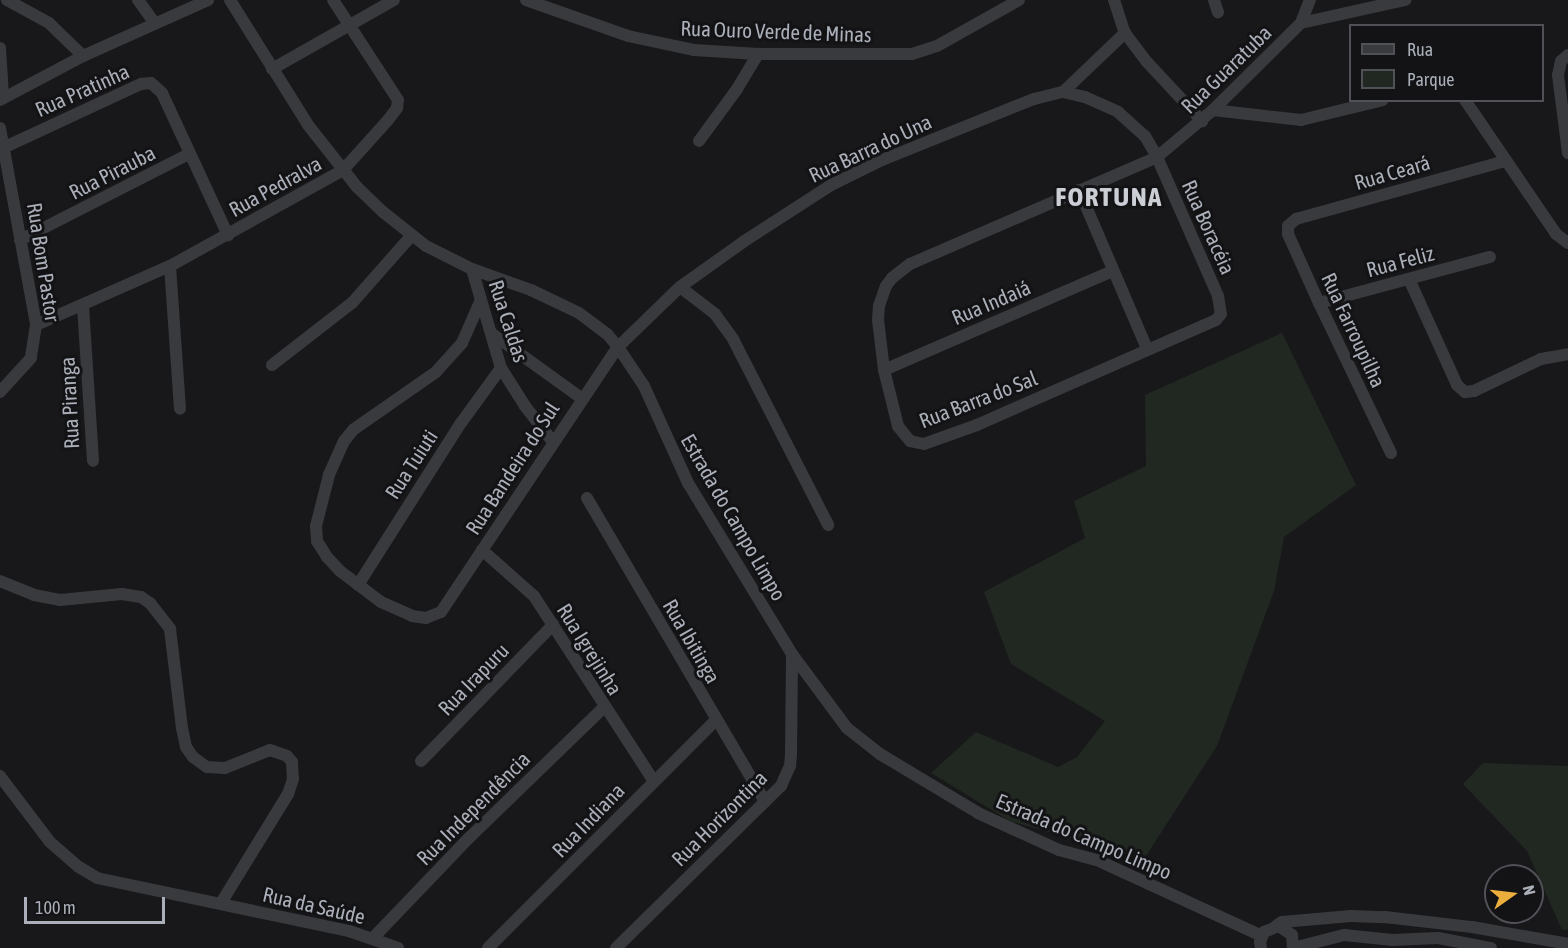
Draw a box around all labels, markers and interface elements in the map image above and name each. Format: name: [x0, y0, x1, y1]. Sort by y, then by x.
street label: Rua Ouro Verde de Minas: [680, 15, 872, 47]
street label: Rua Guaratuba: [1176, 20, 1276, 118]
legend: [1349, 24, 1544, 102]
text: Rua: [1407, 39, 1433, 60]
street label: Rua Pratinha: [31, 58, 133, 122]
text: Parque: [1407, 69, 1455, 90]
street label: Rua Barra do Una: [805, 109, 935, 187]
street label: Rua Pirauba: [65, 140, 159, 204]
street label: Rua Ceará: [1351, 149, 1433, 195]
street label: Rua Pedralva: [224, 150, 326, 222]
street label: Rua Boracéia: [1177, 176, 1241, 278]
district label: FORTUNA: [1055, 181, 1163, 213]
street label: Rua Bom Pastor: [22, 201, 66, 323]
street label: Rua Feliz: [1364, 240, 1436, 282]
street label: Rua Farroupilha: [1316, 269, 1392, 391]
street label: Rua Indaiá: [948, 274, 1034, 330]
street label: Rua Caldas: [484, 277, 534, 365]
street label: Rua Piranga: [54, 356, 84, 450]
street label: Rua Barra do Sal: [915, 365, 1041, 433]
street label: Rua Bandeira do Sul: [460, 397, 564, 539]
street label: Rua Tuiuti: [379, 425, 443, 503]
street label: Estrada do Campo Limpo: [676, 429, 792, 605]
street label: Rua Ibitinga: [658, 594, 726, 688]
street label: Rua Igrejinha: [552, 599, 628, 699]
street label: Rua Irapuru: [432, 638, 514, 720]
street label: Rua Independência: [411, 746, 535, 870]
street label: Rua Horizontina: [666, 765, 772, 871]
street label: Rua Indiana: [547, 778, 629, 862]
street label: Estrada do Campo Limpo: [992, 788, 1176, 884]
north arrow: [1484, 864, 1544, 924]
street label: Rua da Saúde: [260, 881, 368, 929]
text: N: [1520, 883, 1539, 897]
scale bar: [27, 885, 168, 923]
text: 100 m: [35, 897, 76, 918]

